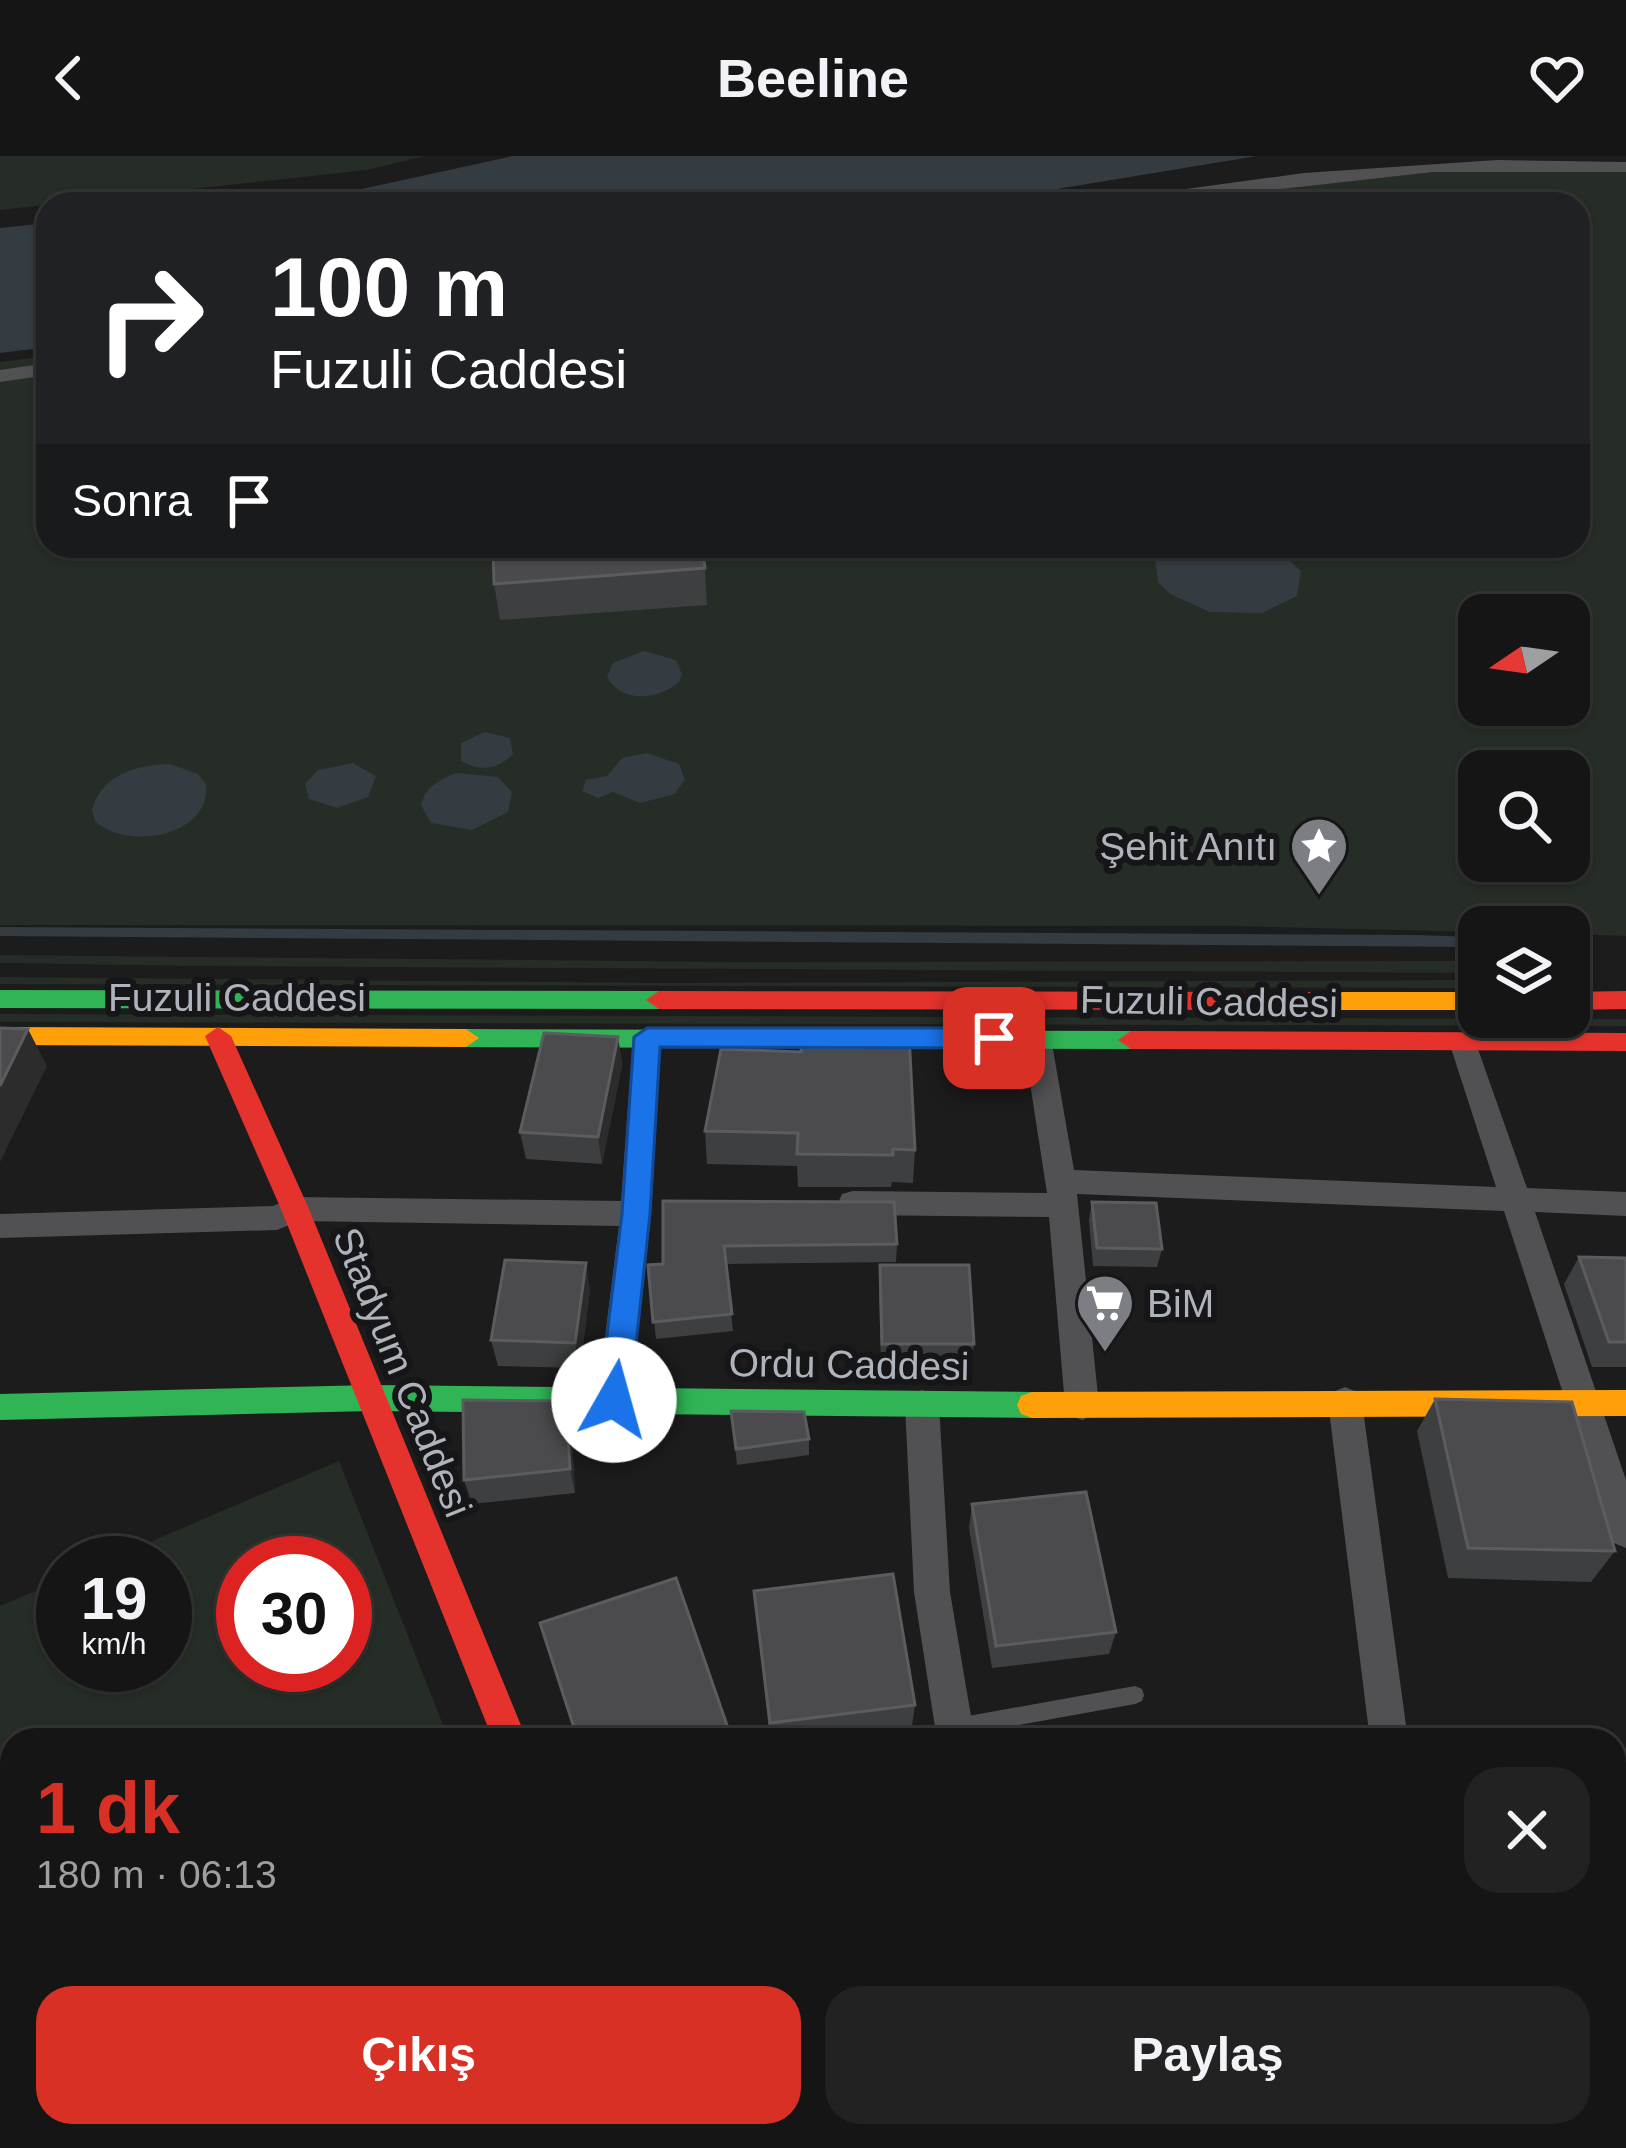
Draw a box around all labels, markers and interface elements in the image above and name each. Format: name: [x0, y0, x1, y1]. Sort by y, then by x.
icon: back: [36, 45, 102, 111]
icon: heart: [1524, 45, 1590, 111]
text: Beeline: [717, 48, 909, 108]
icon: right: [72, 240, 228, 396]
text: 100 m: [270, 240, 508, 334]
text: Fuzuli Caddesi: [270, 339, 627, 399]
icon: arrive: [216, 468, 282, 534]
text: Sonra: [72, 475, 192, 526]
north arrow: [1458, 594, 1590, 726]
map controls: [1458, 594, 1590, 1038]
button: search: [1458, 750, 1590, 882]
place icon: Şehit Anıtı: [1288, 815, 1350, 897]
place label: Şehit Anıtı: [1099, 825, 1277, 868]
button: layers: [1458, 906, 1590, 1038]
street label: Fuzuli Caddesi: [108, 976, 366, 1019]
street label: Fuzuli Caddesi: [1080, 978, 1338, 1025]
pin: [943, 987, 1045, 1089]
icon: arrive: [961, 1005, 1027, 1071]
street label: Stadyum Caddesi: [325, 1221, 480, 1523]
supermarket icon: BiM: [1074, 1272, 1136, 1354]
place label: BiM: [1147, 1282, 1214, 1325]
position arrow: [551, 1337, 677, 1463]
street label: Ordu Caddesi: [728, 1341, 970, 1388]
speed limit sign: 30: [216, 1536, 372, 1692]
text: 19: [81, 1565, 147, 1632]
text: km/h: [81, 1627, 147, 1660]
button: close: [1464, 1767, 1590, 1893]
text: 1 dk: [36, 1768, 180, 1848]
text: 180 m · 06:13: [36, 1853, 277, 1896]
button: Çıkış: [36, 1986, 801, 2124]
button: Paylaş: [825, 1986, 1590, 2124]

